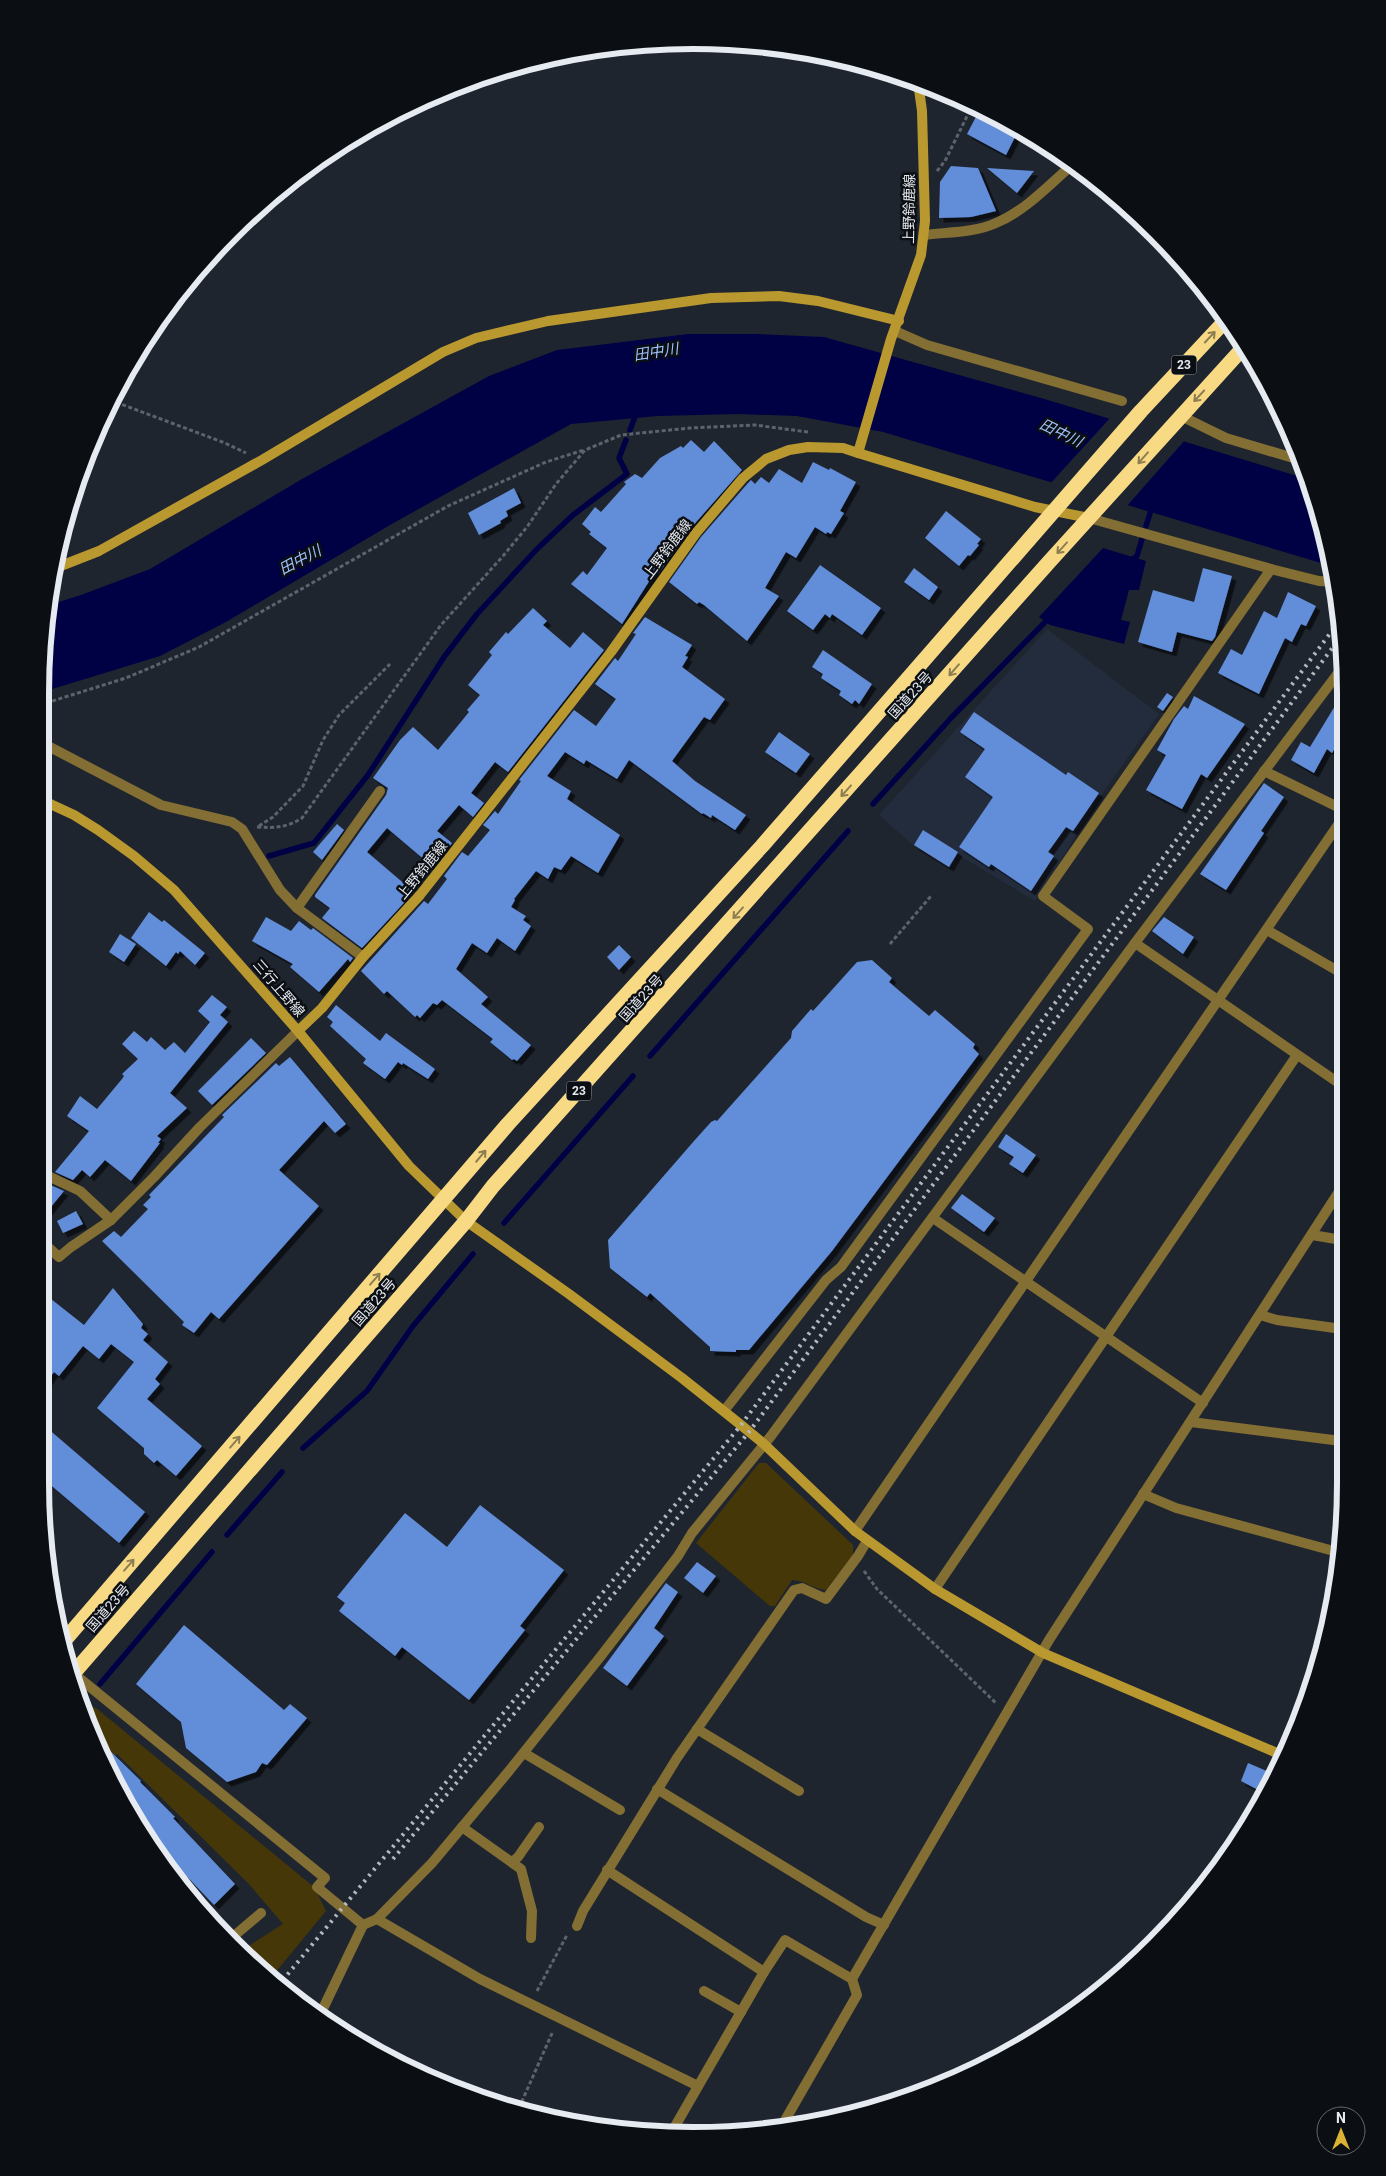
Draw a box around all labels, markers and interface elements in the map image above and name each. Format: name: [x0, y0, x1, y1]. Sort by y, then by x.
street label: 上野鈴鹿線: [900, 174, 918, 244]
one-way arrow: [1204, 330, 1216, 343]
water label: 田中川: [632, 339, 682, 364]
road number: 23: [1172, 356, 1196, 374]
one-way arrow: [1193, 390, 1205, 403]
water label: 田中川: [1037, 415, 1087, 452]
one-way arrow: [1138, 451, 1149, 464]
street label: 上野鈴鹿線: [640, 516, 694, 582]
water label: 田中川: [276, 541, 326, 579]
one-way arrow: [1056, 542, 1068, 555]
one-way arrow: [948, 663, 960, 676]
street label: 国道23号: [885, 668, 935, 722]
one-way arrow: [840, 785, 852, 798]
street label: 上野鈴鹿線: [394, 838, 450, 902]
one-way arrow: [733, 906, 744, 919]
street label: 三行上野線: [250, 956, 308, 1020]
street label: 国道23号: [616, 971, 666, 1025]
road number: 23: [566, 1082, 592, 1100]
one-way arrow: [475, 1149, 487, 1162]
one-way arrow: [369, 1273, 380, 1286]
street label: 国道23号: [349, 1275, 399, 1329]
one-way arrow: [229, 1436, 240, 1449]
one-way arrow: [123, 1559, 134, 1572]
street label: 国道23号: [83, 1581, 133, 1635]
north arrow: [1316, 2106, 1366, 2156]
text: N: [1336, 2110, 1346, 2126]

